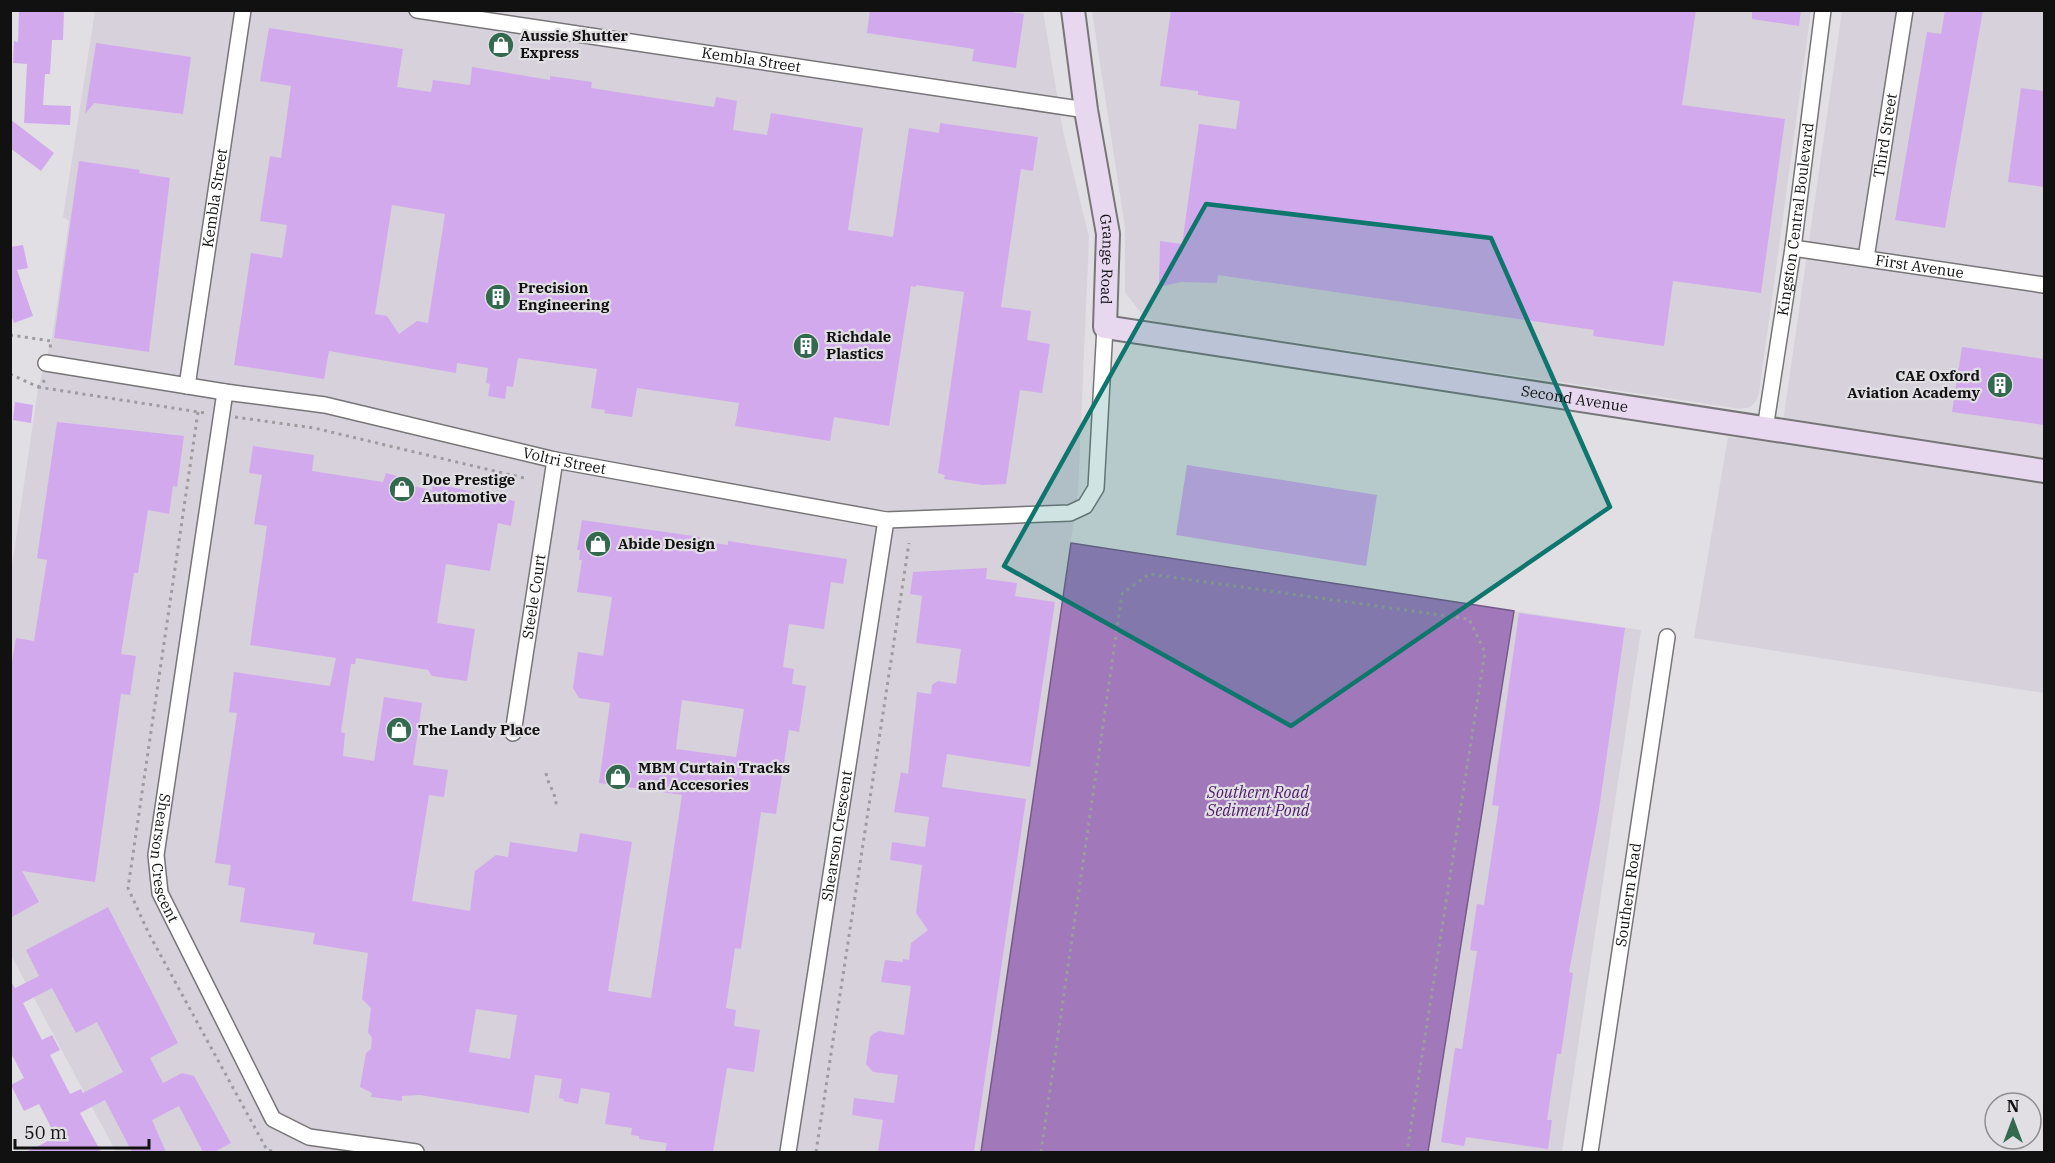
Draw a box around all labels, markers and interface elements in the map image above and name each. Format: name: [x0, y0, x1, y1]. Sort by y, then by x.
place label: Aussie Shutter Express: [520, 26, 629, 62]
shop icon: Aussie Shutter Express: [486, 30, 516, 60]
street label: Kembla Street: [701, 43, 802, 76]
street label: Third Street: [1869, 92, 1901, 179]
street label: Kingston Central Boulevard: [1773, 122, 1818, 317]
street label: Kembla Street: [198, 147, 231, 249]
street label: Grange Road: [1096, 212, 1118, 305]
street label: First Avenue: [1874, 250, 1965, 282]
place label: Precision Engineering: [518, 278, 610, 314]
building icon: Precision Engineering: [483, 282, 513, 312]
place label: Richdale Plastics: [826, 327, 891, 363]
building icon: Richdale Plastics: [791, 331, 821, 361]
place label: CAE Oxford Aviation Academy: [1847, 366, 1981, 402]
building icon: CAE Oxford Aviation Academy: [1985, 370, 2015, 400]
street label: Second Avenue: [1520, 381, 1630, 416]
street label: Voltri Street: [521, 443, 608, 478]
place label: Doe Prestige Automotive: [422, 470, 515, 506]
shop icon: Doe Prestige Automotive: [387, 474, 417, 504]
shop icon: Abide Design: [583, 529, 613, 559]
place label: Abide Design: [618, 534, 715, 553]
street label: Steele Court: [518, 553, 549, 640]
shop icon: The Landy Place: [384, 715, 414, 745]
place label: The Landy Place: [418, 720, 540, 739]
place label: MBM Curtain Tracks and Accesories: [638, 758, 790, 794]
shop icon: MBM Curtain Tracks and Accesories: [603, 762, 633, 792]
street label: Shearson Crescent: [817, 769, 856, 902]
water label: Southern Road Sediment Pond: [1205, 782, 1310, 820]
street label: Shearson Crescent: [146, 792, 183, 925]
street label: Southern Road: [1611, 842, 1645, 948]
north arrow: [1983, 1091, 2043, 1151]
text: N: [2007, 1096, 2019, 1116]
scale bar: [15, 1112, 148, 1150]
text: 50 m: [24, 1121, 67, 1144]

